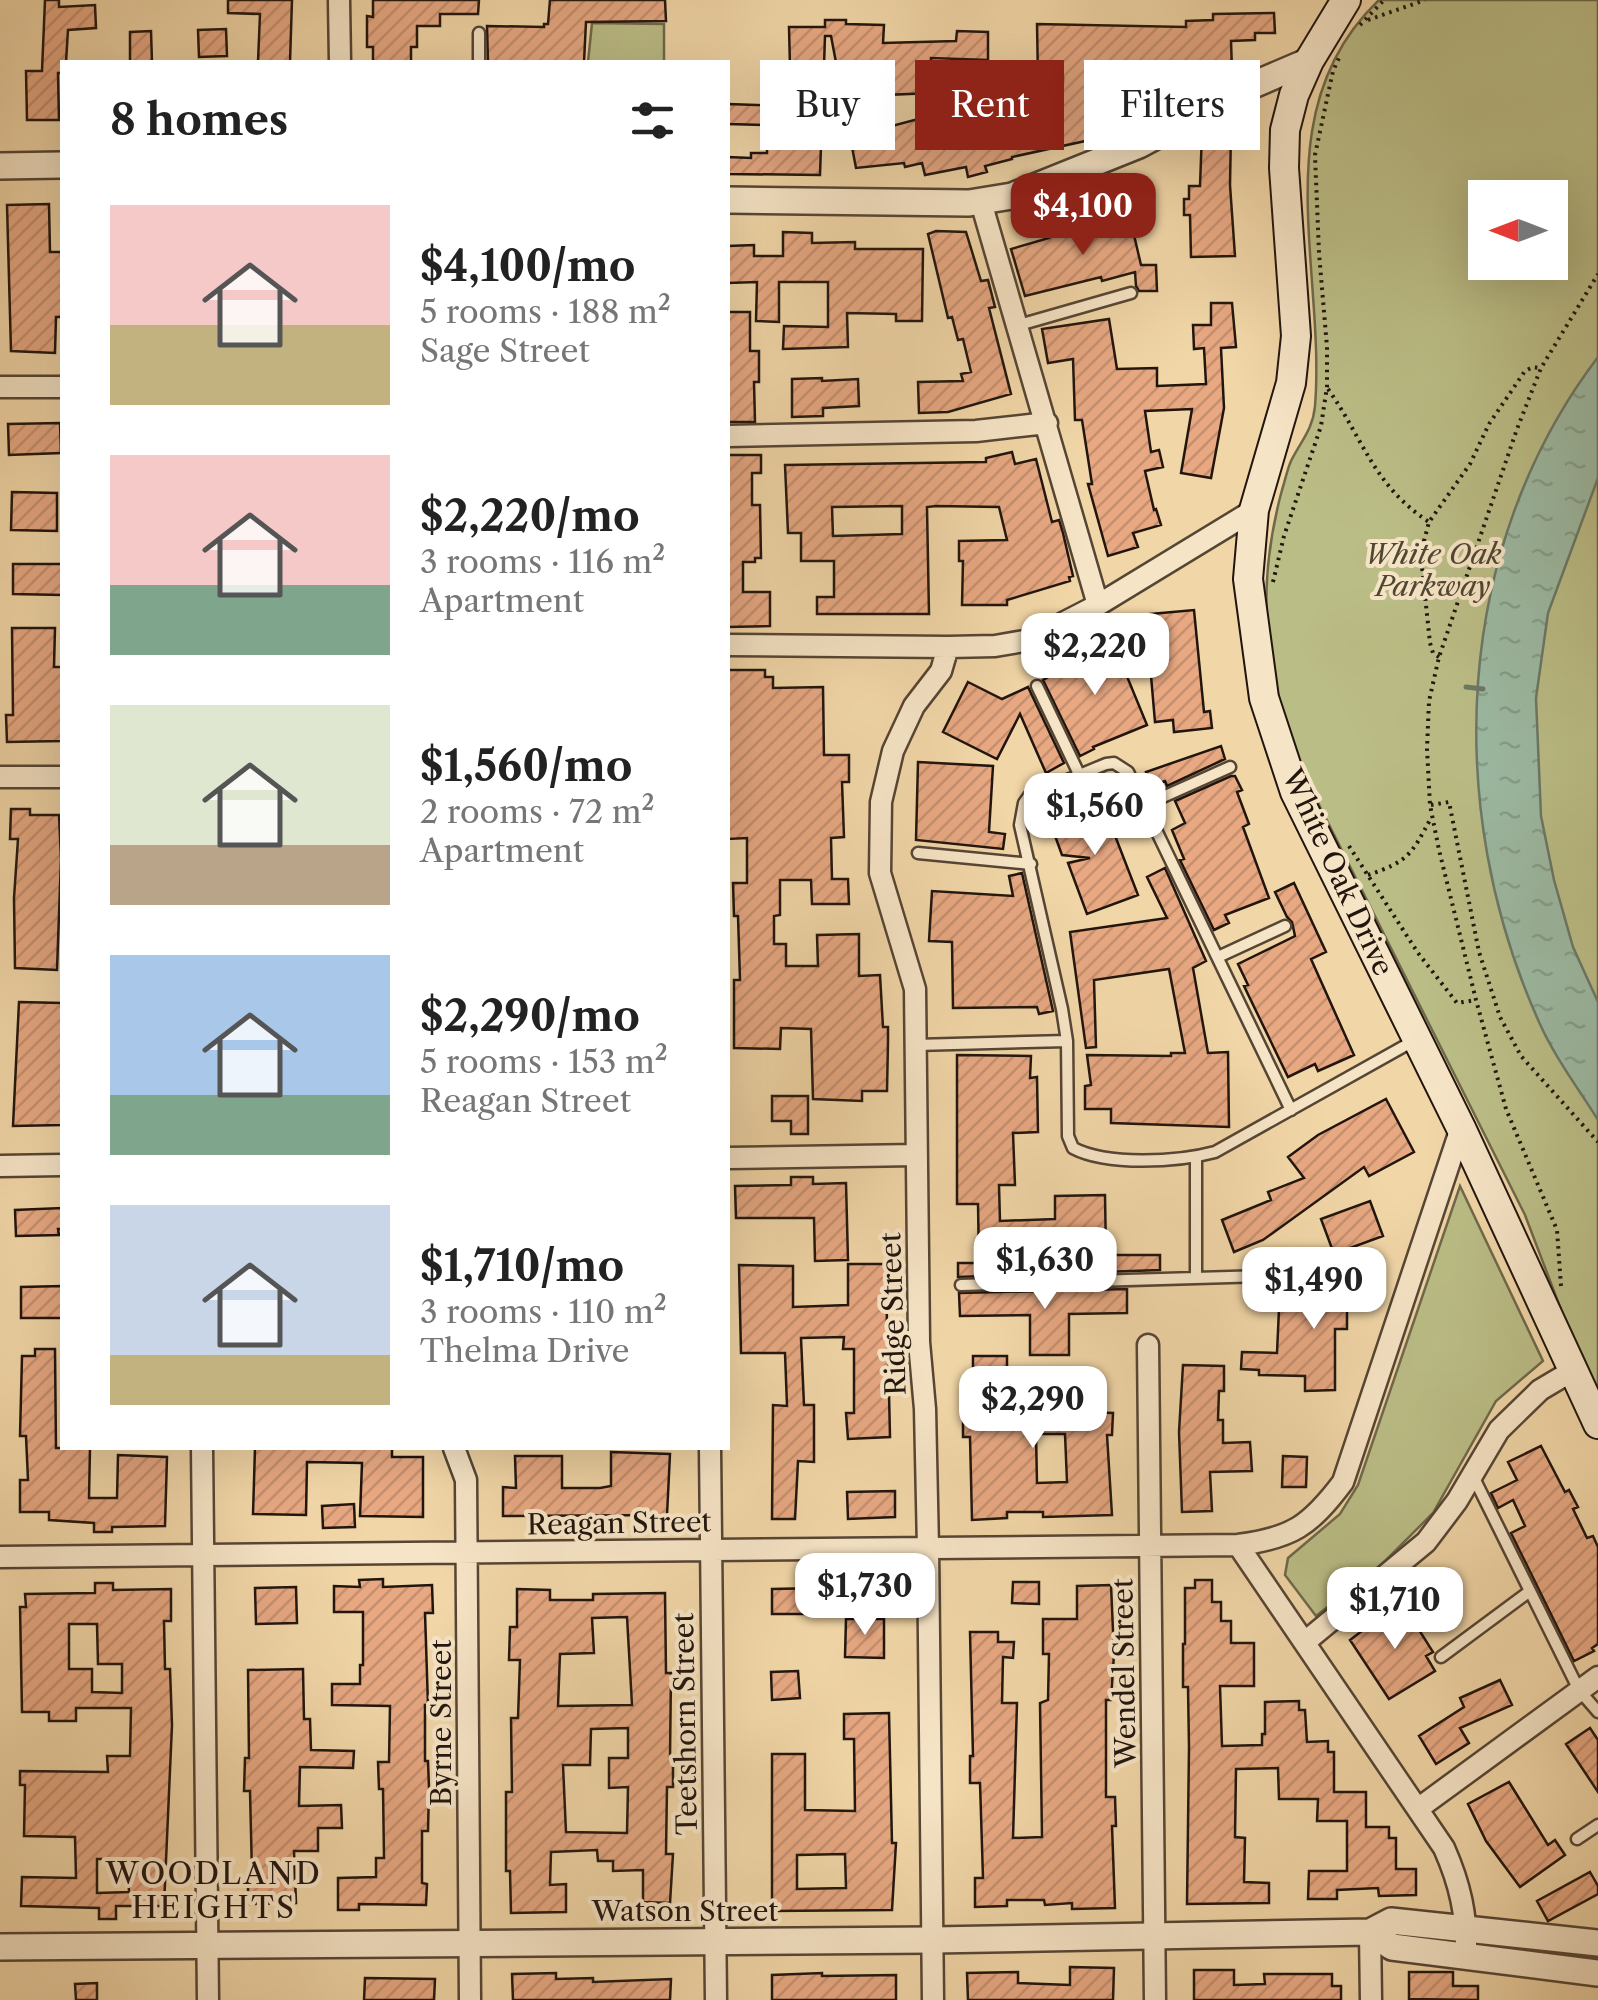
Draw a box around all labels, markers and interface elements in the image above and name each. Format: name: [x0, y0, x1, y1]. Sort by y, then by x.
chip: Buy: [760, 60, 895, 150]
chip: Rent: [915, 60, 1064, 150]
chip: Filters: [1084, 60, 1260, 150]
icon: filters: [625, 93, 680, 148]
text: 8 homes: [110, 94, 288, 146]
pin: $4,100: [1002, 173, 1164, 258]
north arrow: [1468, 180, 1568, 280]
map controls: [1468, 180, 1568, 280]
text: $4,100: [1033, 186, 1133, 225]
text: $4,100/mo: [420, 240, 636, 292]
icon: home: [190, 245, 310, 365]
text: 5 rooms · 188 m²: [420, 292, 671, 331]
text: Sage Street: [420, 331, 590, 370]
text: $2,220/mo: [420, 490, 640, 542]
icon: home: [190, 495, 310, 615]
park label: White Oak Parkway: [1364, 537, 1502, 603]
text: 3 rooms · 116 m²: [420, 542, 665, 581]
text: Apartment: [420, 581, 584, 620]
pin: $2,220: [1014, 613, 1176, 698]
text: $2,220: [1043, 626, 1147, 665]
text: $1,560/mo: [420, 740, 633, 792]
icon: home: [190, 745, 310, 865]
street label: White Oak Drive: [1275, 762, 1401, 981]
pin: $1,560: [1014, 773, 1176, 858]
text: $1,560: [1046, 786, 1144, 825]
text: 2 rooms · 72 m²: [420, 792, 655, 831]
text: Apartment: [420, 831, 584, 870]
text: $2,290/mo: [420, 990, 640, 1042]
icon: home: [190, 995, 310, 1115]
text: 5 rooms · 153 m²: [420, 1042, 668, 1081]
text: Reagan Street: [420, 1081, 631, 1120]
pin: $1,630: [964, 1227, 1126, 1312]
street label: Ridge Street: [873, 1232, 913, 1396]
text: $1,710/mo: [420, 1240, 624, 1292]
text: $1,630: [996, 1240, 1094, 1279]
icon: home: [190, 1245, 310, 1365]
pin: $1,490: [1233, 1247, 1395, 1332]
text: $1,490: [1264, 1260, 1364, 1299]
text: 3 rooms · 110 m²: [420, 1292, 667, 1331]
text: Thelma Drive: [420, 1331, 629, 1370]
pin: $2,290: [952, 1366, 1114, 1451]
text: $2,290: [981, 1379, 1085, 1418]
street label: Reagan Street: [526, 1504, 712, 1542]
pin: $1,730: [784, 1553, 946, 1638]
text: $1,730: [817, 1566, 913, 1605]
pin: $1,710: [1314, 1567, 1476, 1652]
street label: Wendel Street: [1105, 1578, 1143, 1769]
text: $1,710: [1349, 1580, 1441, 1619]
street label: Teetshorn Street: [666, 1612, 704, 1836]
street label: Byrne Street: [424, 1640, 458, 1806]
district label: WOODLAND HEIGHTS: [105, 1855, 322, 1926]
street label: Watson Street: [591, 1894, 778, 1928]

